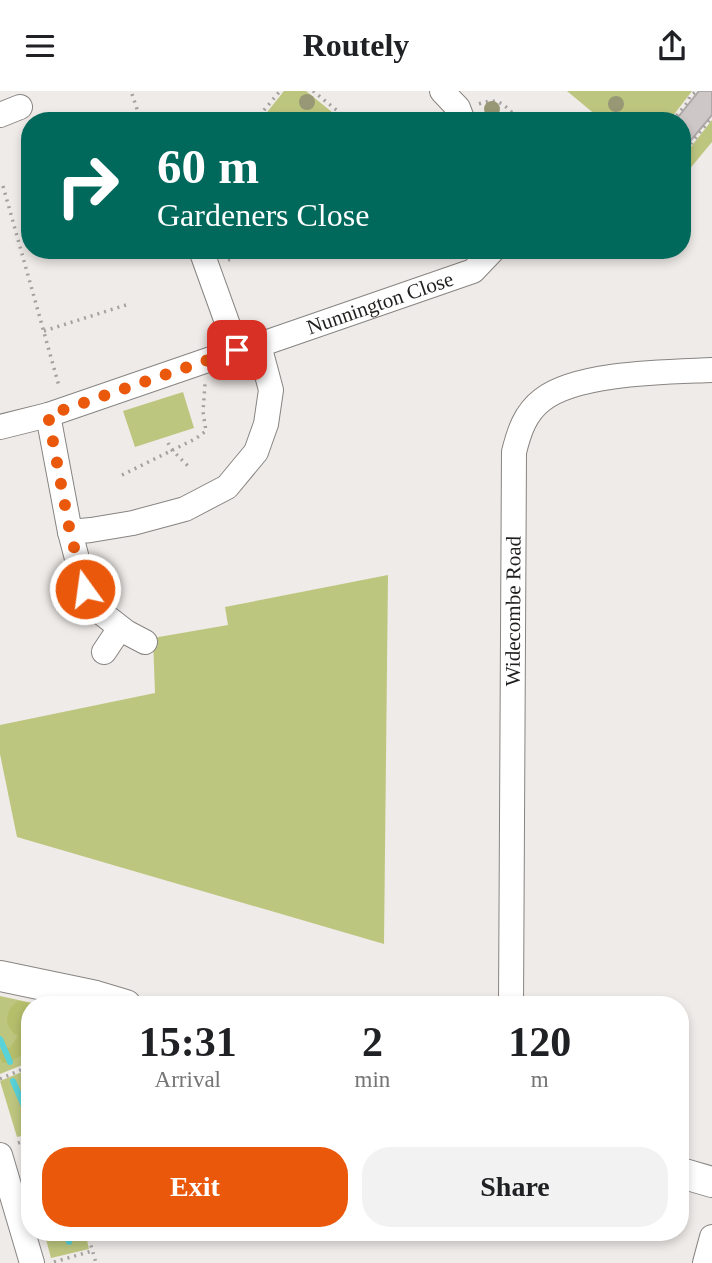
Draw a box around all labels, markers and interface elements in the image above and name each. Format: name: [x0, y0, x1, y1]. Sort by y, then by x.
icon: menu: [21, 27, 59, 65]
text: Routely: [303, 27, 409, 63]
icon: share: [653, 27, 691, 65]
text: 60 m: [157, 139, 259, 194]
icon: right: [42, 140, 133, 231]
text: Gardeners Close: [157, 197, 369, 233]
street label: Nunnington Close: [304, 267, 456, 340]
pin: [207, 320, 267, 380]
icon: arrive: [218, 331, 256, 369]
street label: Widecombe Road: [501, 535, 526, 686]
position arrow: [48, 552, 122, 626]
text: 15:31: [139, 1019, 237, 1065]
text: 2: [362, 1019, 383, 1065]
text: 120: [508, 1019, 571, 1065]
text: Arrival: [155, 1067, 221, 1092]
text: min: [355, 1067, 390, 1092]
text: m: [531, 1067, 549, 1092]
button: Exit: [42, 1147, 348, 1227]
button: Share: [362, 1147, 668, 1227]

